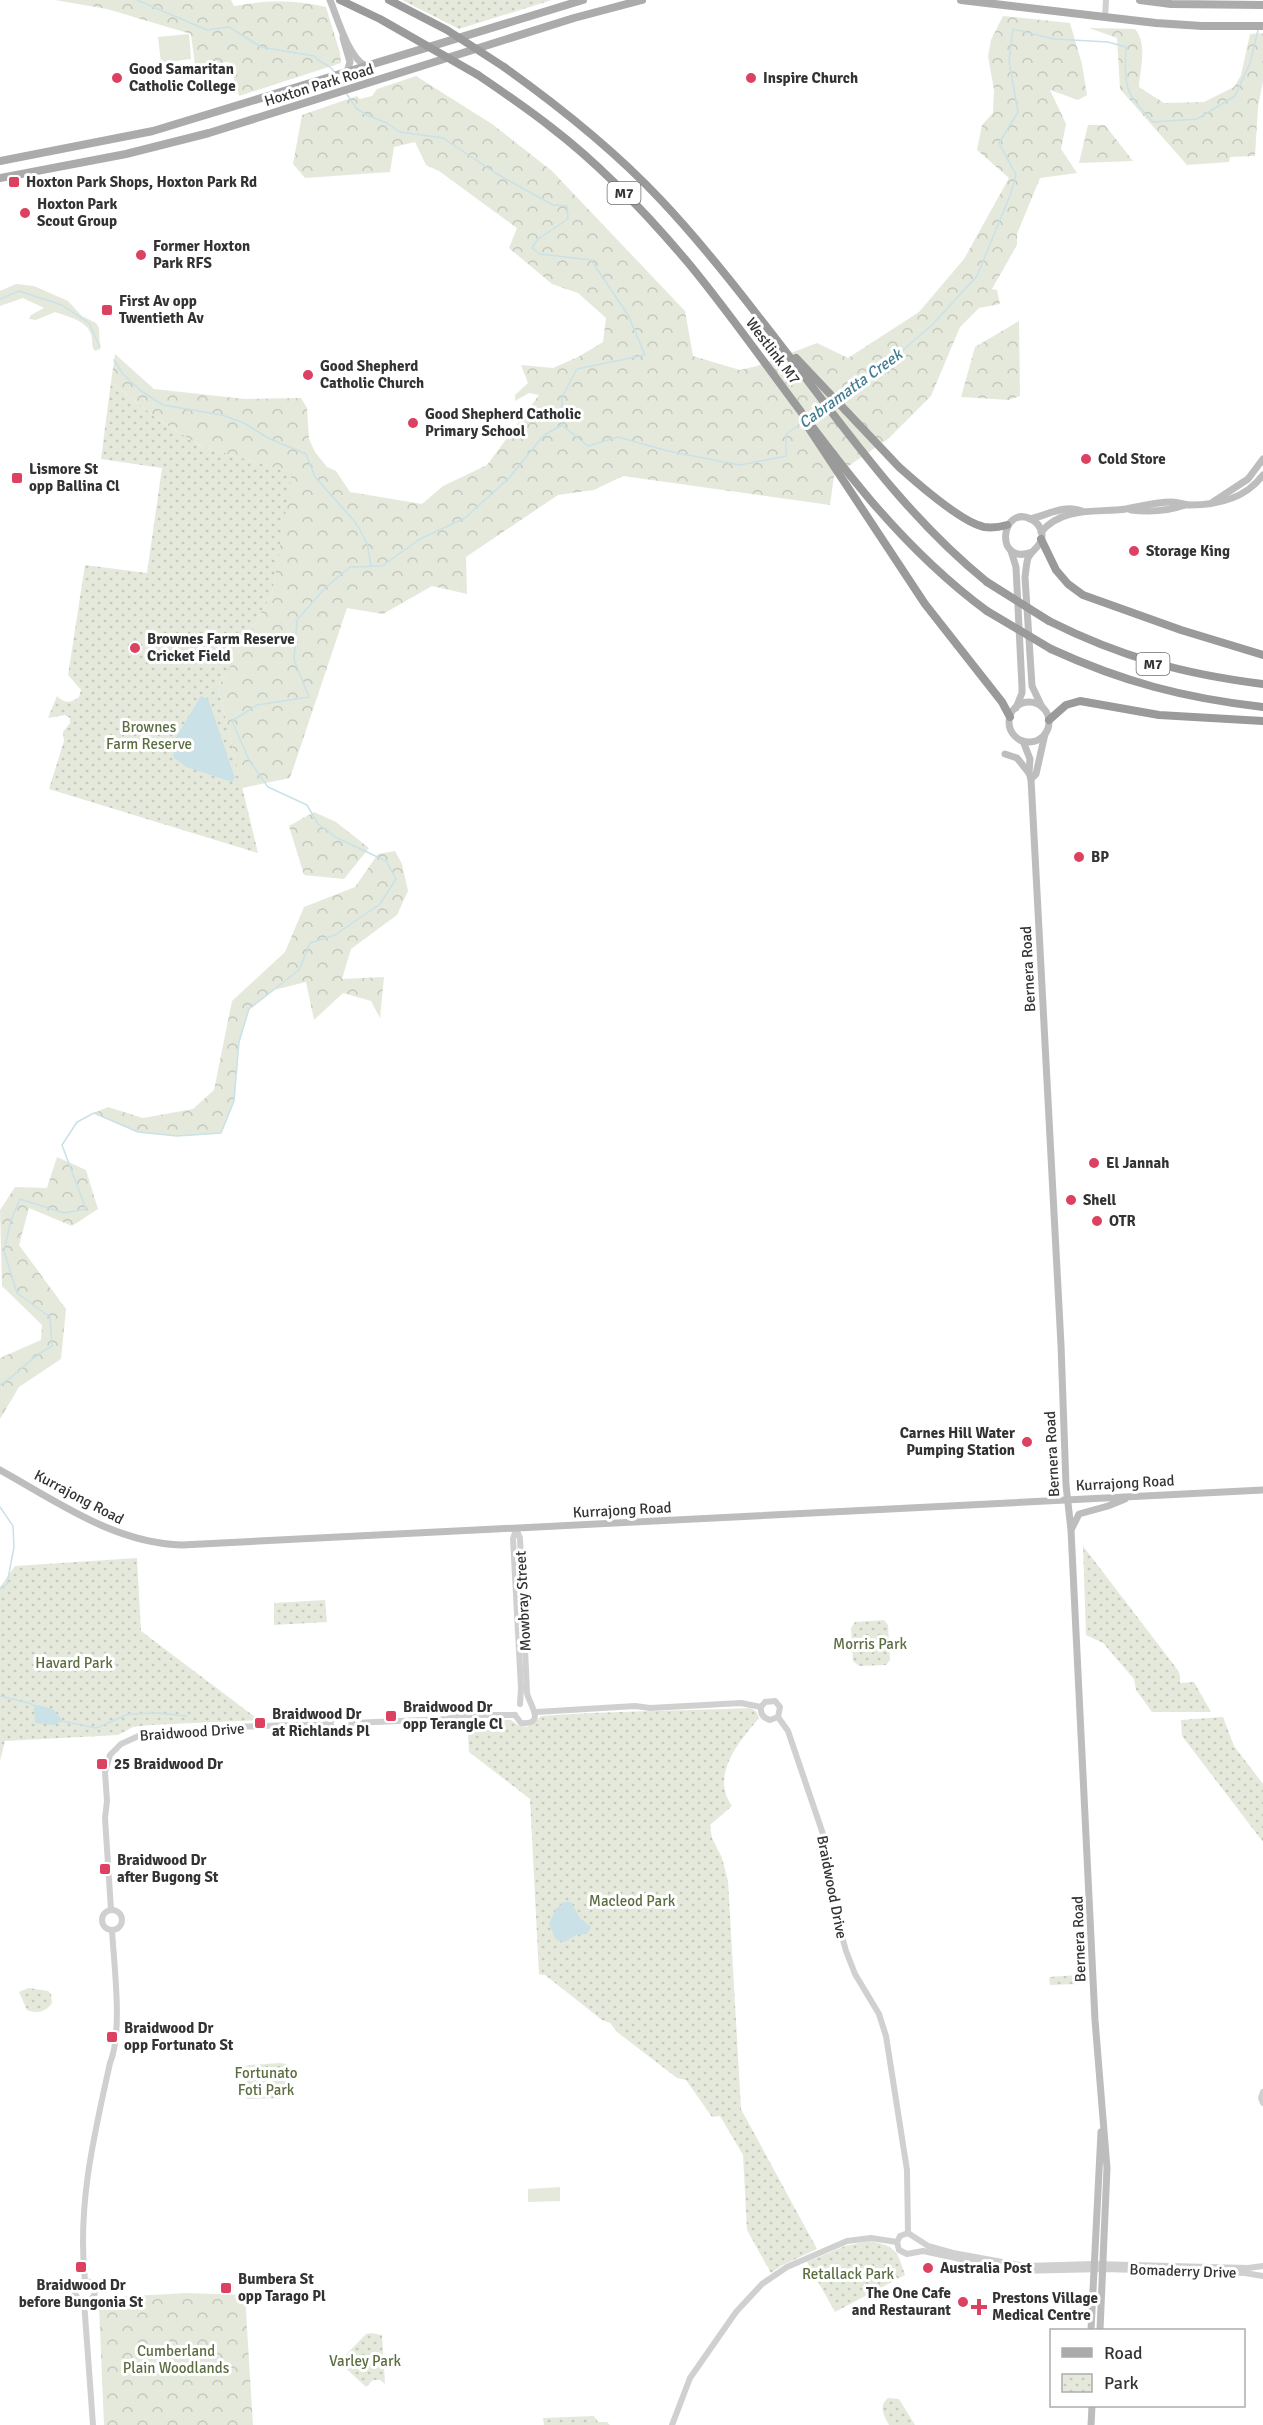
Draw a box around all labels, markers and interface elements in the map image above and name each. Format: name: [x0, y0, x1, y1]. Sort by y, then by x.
place label: Good Samaritan Catholic College: [129, 60, 236, 95]
street label: Hoxton Park Road: [262, 60, 376, 110]
place label: Inspire Church: [763, 69, 858, 87]
marker: Good Samaritan Catholic College: [110, 71, 124, 85]
marker: Inspire Church: [744, 71, 758, 85]
place label: Hoxton Park Shops, Hoxton Park Rd: [26, 173, 257, 191]
marker: Hoxton Park Shops, Hoxton Park Rd: [7, 175, 21, 189]
road number: M7: [608, 182, 640, 204]
place label: Hoxton Park Scout Group: [37, 195, 118, 230]
marker: Hoxton Park Scout Group: [18, 206, 32, 220]
place label: Former Hoxton Park RFS: [153, 237, 250, 272]
marker: Former Hoxton Park RFS: [134, 248, 148, 262]
place label: First Av opp Twentieth Av: [119, 292, 204, 327]
marker: First Av opp Twentieth Av: [100, 303, 114, 317]
street label: Westlink M7: [742, 314, 804, 388]
water label: Cabramatta Creek: [795, 343, 908, 433]
place label: Good Shepherd Catholic Church: [320, 357, 424, 392]
marker: Good Shepherd Catholic Church: [301, 368, 315, 382]
place label: Good Shepherd Catholic Primary School: [425, 405, 581, 440]
marker: Good Shepherd Catholic Primary School: [406, 416, 420, 430]
place label: Cold Store: [1098, 450, 1166, 468]
marker: Cold Store: [1079, 452, 1093, 466]
place label: Lismore St opp Ballina Cl: [29, 460, 120, 495]
marker: Lismore St opp Ballina Cl: [10, 471, 24, 485]
place label: Storage King: [1146, 542, 1230, 560]
marker: Storage King: [1127, 544, 1141, 558]
place label: Brownes Farm Reserve Cricket Field: [147, 630, 295, 665]
marker: Brownes Farm Reserve Cricket Field: [128, 641, 142, 655]
road number: M7: [1136, 653, 1170, 675]
park label: Brownes Farm Reserve: [106, 718, 192, 753]
place label: BP: [1091, 848, 1109, 866]
marker: BP: [1072, 850, 1086, 864]
street label: Bernera Road: [1017, 925, 1039, 1013]
place label: El Jannah: [1106, 1154, 1169, 1172]
marker: El Jannah: [1087, 1156, 1101, 1170]
place label: Shell: [1083, 1191, 1116, 1209]
marker: Shell: [1064, 1193, 1078, 1207]
place label: OTR: [1109, 1212, 1136, 1230]
marker: OTR: [1090, 1214, 1104, 1228]
street label: Bernera Road: [1041, 1410, 1063, 1498]
place label: Carnes Hill Water Pumping Station: [900, 1424, 1015, 1459]
marker: Carnes Hill Water Pumping Station: [1020, 1435, 1034, 1449]
street label: Kurrajong Road: [31, 1466, 127, 1528]
street label: Kurrajong Road: [1075, 1471, 1175, 1495]
street label: Kurrajong Road: [572, 1498, 672, 1522]
street label: Mowbray Street: [511, 1550, 535, 1652]
park label: Morris Park: [833, 1635, 907, 1653]
park label: Havard Park: [35, 1654, 113, 1672]
place label: Braidwood Dr opp Terangle Cl: [403, 1698, 503, 1733]
place label: Braidwood Dr at Richlands Pl: [272, 1705, 370, 1740]
marker: Braidwood Dr opp Terangle Cl: [384, 1709, 398, 1723]
marker: Braidwood Dr at Richlands Pl: [253, 1716, 267, 1730]
street label: Braidwood Drive: [139, 1719, 245, 1745]
place label: 25 Braidwood Dr: [114, 1755, 223, 1773]
marker: 25 Braidwood Dr: [95, 1757, 109, 1771]
street label: Braidwood Drive: [813, 1834, 851, 1940]
place label: Braidwood Dr after Bugong St: [117, 1851, 219, 1886]
marker: Braidwood Dr after Bugong St: [98, 1862, 112, 1876]
park label: Macleod Park: [589, 1892, 676, 1910]
street label: Bernera Road: [1068, 1896, 1089, 1982]
place label: Braidwood Dr opp Fortunato St: [124, 2019, 234, 2054]
marker: Braidwood Dr opp Fortunato St: [105, 2030, 119, 2044]
park label: Fortunato Foti Park: [234, 2064, 298, 2099]
place label: Australia Post: [940, 2259, 1032, 2277]
marker: Braidwood Dr before Bungonia St: [74, 2260, 88, 2274]
street label: Bomaderry Drive: [1129, 2260, 1237, 2282]
marker: Australia Post: [921, 2261, 935, 2275]
park label: Retallack Park: [802, 2265, 895, 2283]
place label: Bumbera St opp Tarago Pl: [238, 2270, 326, 2305]
place label: Braidwood Dr before Bungonia St: [19, 2276, 144, 2311]
marker: Bumbera St opp Tarago Pl: [219, 2281, 233, 2295]
place label: The One Cafe and Restaurant: [852, 2284, 951, 2319]
place label: Prestons Village Medical Centre: [992, 2289, 1098, 2324]
marker: The One Cafe and Restaurant: [956, 2295, 970, 2309]
marker: Prestons Village Medical Centre: [970, 2298, 988, 2316]
legend: [1050, 2329, 1245, 2407]
park label: Cumberland Plain Woodlands: [123, 2342, 230, 2377]
text: Road: [1104, 2342, 1143, 2364]
park label: Varley Park: [329, 2352, 401, 2370]
text: Park: [1104, 2372, 1139, 2394]

